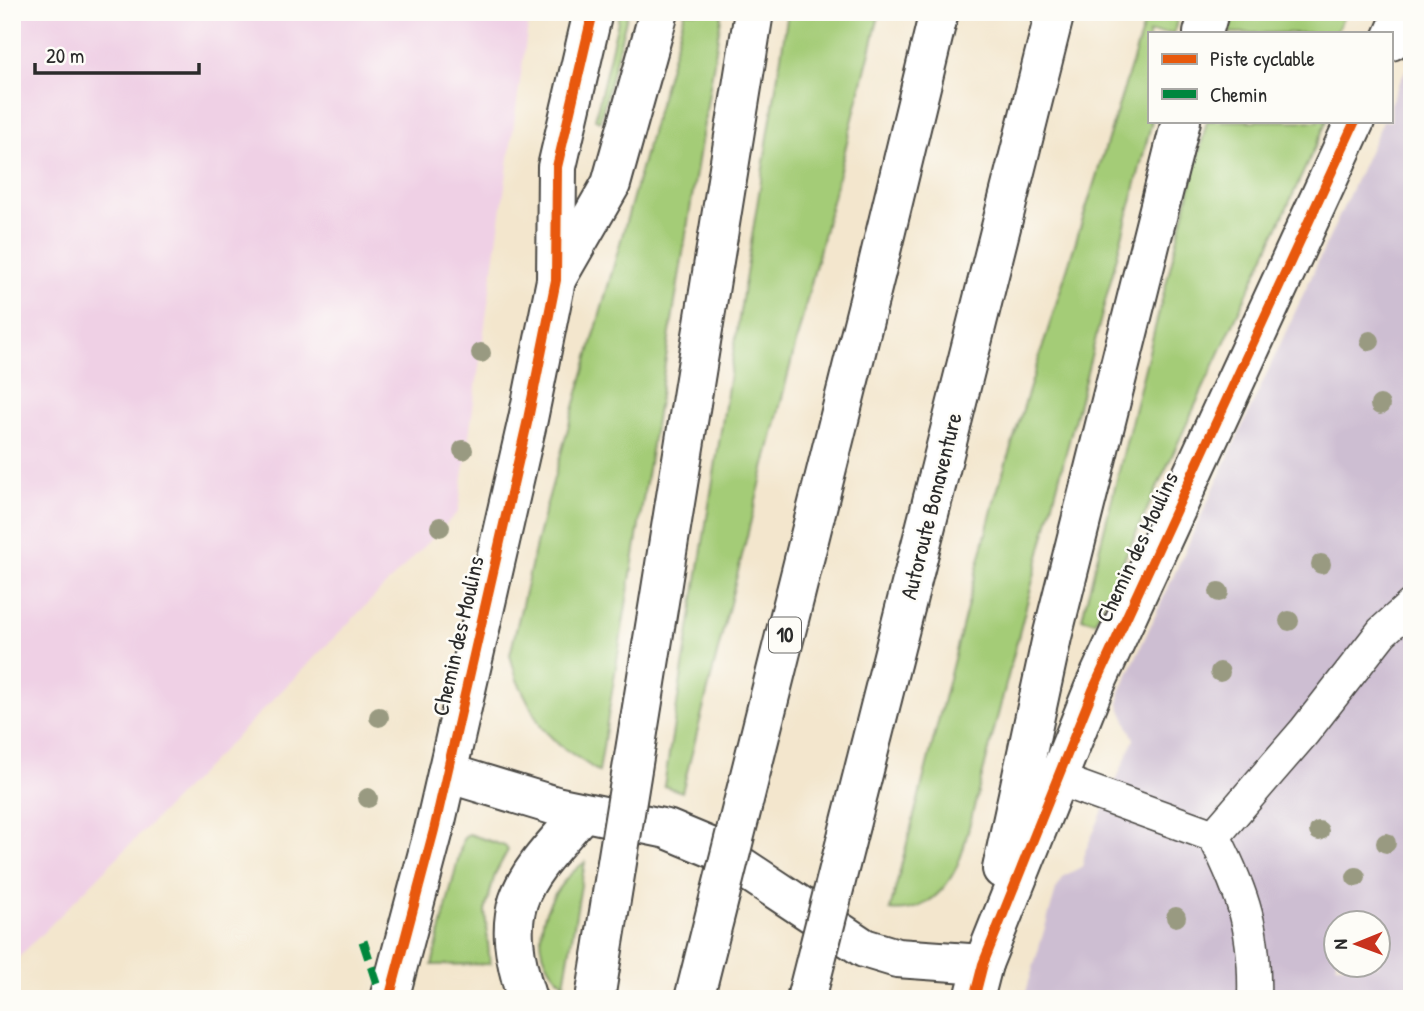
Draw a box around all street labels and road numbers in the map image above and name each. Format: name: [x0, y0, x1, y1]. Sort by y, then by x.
street label: Autoroute Bonaventure: [892, 409, 969, 603]
street label: Chemin des Moulins: [1088, 466, 1185, 627]
street label: Chemin des Moulins: [424, 553, 491, 719]
road number: 10: [769, 618, 801, 652]

